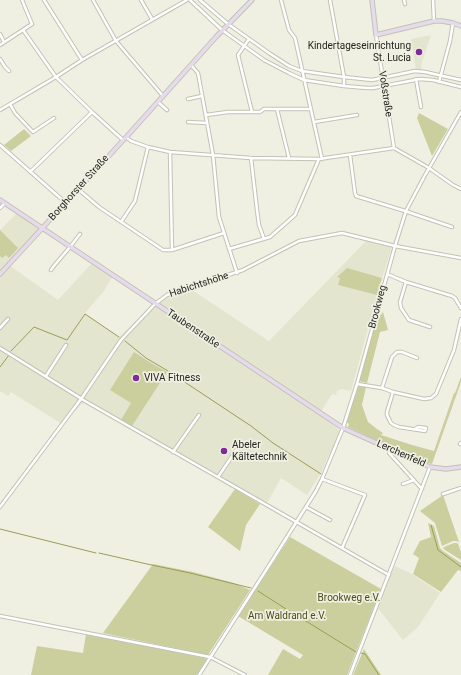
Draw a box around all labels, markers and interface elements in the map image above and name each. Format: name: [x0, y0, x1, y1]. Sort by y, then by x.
place label: Kindertageseinrichtung St. Lucia: [308, 40, 411, 64]
marker: Kindertageseinrichtung St. Lucia: [414, 47, 424, 57]
street label: Voßstraße: [375, 70, 395, 118]
street label: Borghorster Straße: [46, 153, 112, 223]
street label: Habichtshöhe: [168, 270, 230, 300]
street label: Brookweg: [366, 284, 390, 330]
street label: Taubenstraße: [164, 307, 222, 351]
place label: VIVA Fitness: [144, 372, 200, 384]
marker: VIVA Fitness: [131, 373, 141, 383]
street label: Lerchenfeld: [375, 438, 427, 470]
place label: Abeler Kältetechnik: [232, 439, 287, 462]
marker: Abeler Kältetechnik: [219, 446, 229, 456]
park label: Brookweg e.V.: [318, 592, 380, 604]
park label: Am Waldrand e.V.: [248, 610, 326, 622]

